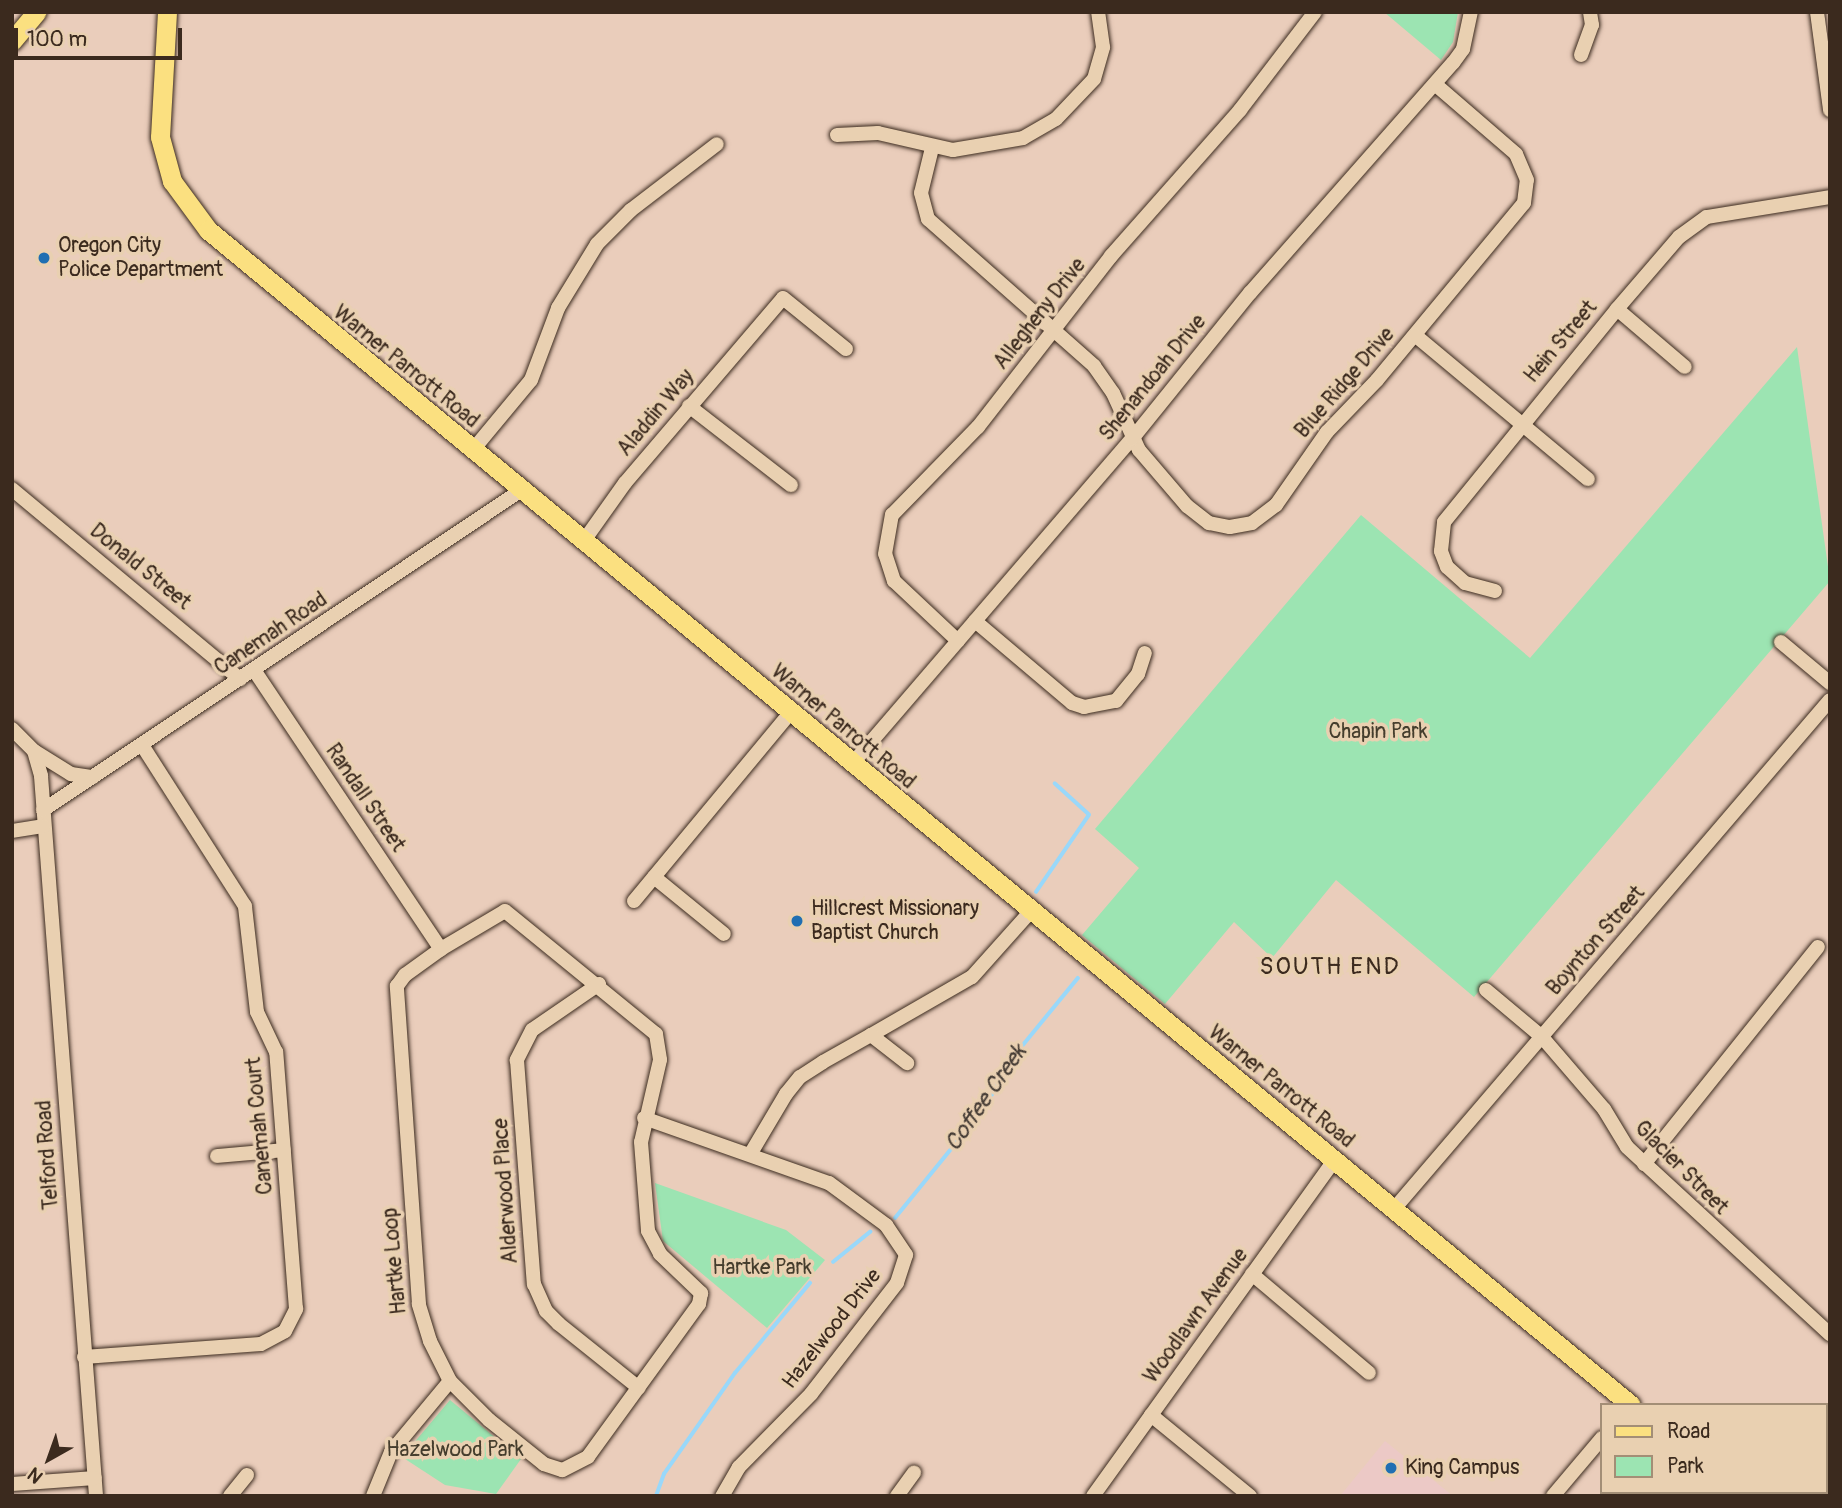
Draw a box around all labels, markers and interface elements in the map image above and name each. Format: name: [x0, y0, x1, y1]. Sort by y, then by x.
scale bar: [18, 14, 186, 58]
text: 100 m: [27, 26, 87, 53]
place label: Oregon City Police Department: [58, 233, 223, 283]
marker: Oregon City Police Department: [36, 250, 52, 266]
street label: Allegheny Drive: [989, 253, 1091, 375]
street label: Hein Street: [1519, 296, 1603, 388]
street label: Warner Parrott Road: [328, 300, 484, 434]
street label: Shenandoah Drive: [1094, 310, 1212, 446]
street label: Blue Ridge Drive: [1290, 322, 1400, 444]
street label: Aladdin Way: [612, 364, 700, 462]
street label: Donald Street: [84, 519, 196, 615]
street label: Canemah Road: [210, 587, 332, 681]
street label: Warner Parrott Road: [766, 659, 920, 795]
park label: Chapin Park: [1328, 719, 1428, 745]
street label: Randall Street: [320, 739, 410, 857]
street label: Boynton Street: [1542, 881, 1650, 1001]
place label: Hillcrest Missionary Baptist Church: [811, 896, 979, 946]
marker: Hillcrest Missionary Baptist Church: [789, 913, 805, 929]
district label: SOUTH END: [1261, 953, 1399, 981]
street label: Warner Parrott Road: [1203, 1020, 1359, 1154]
water label: Coffee Creek: [939, 1040, 1033, 1156]
street label: Canemah Court: [241, 1056, 279, 1196]
street label: Telford Road: [32, 1099, 64, 1211]
street label: Glacier Street: [1629, 1116, 1733, 1220]
street label: Alderwood Place: [488, 1117, 524, 1265]
street label: Hartke Loop: [378, 1207, 412, 1315]
street label: Woodlawn Avenue: [1139, 1244, 1253, 1388]
park label: Hartke Park: [712, 1255, 812, 1281]
street label: Hazelwood Drive: [777, 1264, 887, 1394]
legend: [1601, 1403, 1828, 1494]
text: Road: [1667, 1418, 1711, 1445]
north arrow: [14, 1424, 84, 1494]
park label: Hazelwood Park: [386, 1437, 524, 1463]
text: Park: [1667, 1453, 1704, 1480]
place label: King Campus: [1405, 1455, 1519, 1481]
marker: King Campus: [1383, 1460, 1399, 1476]
text: N: [23, 1462, 48, 1488]

